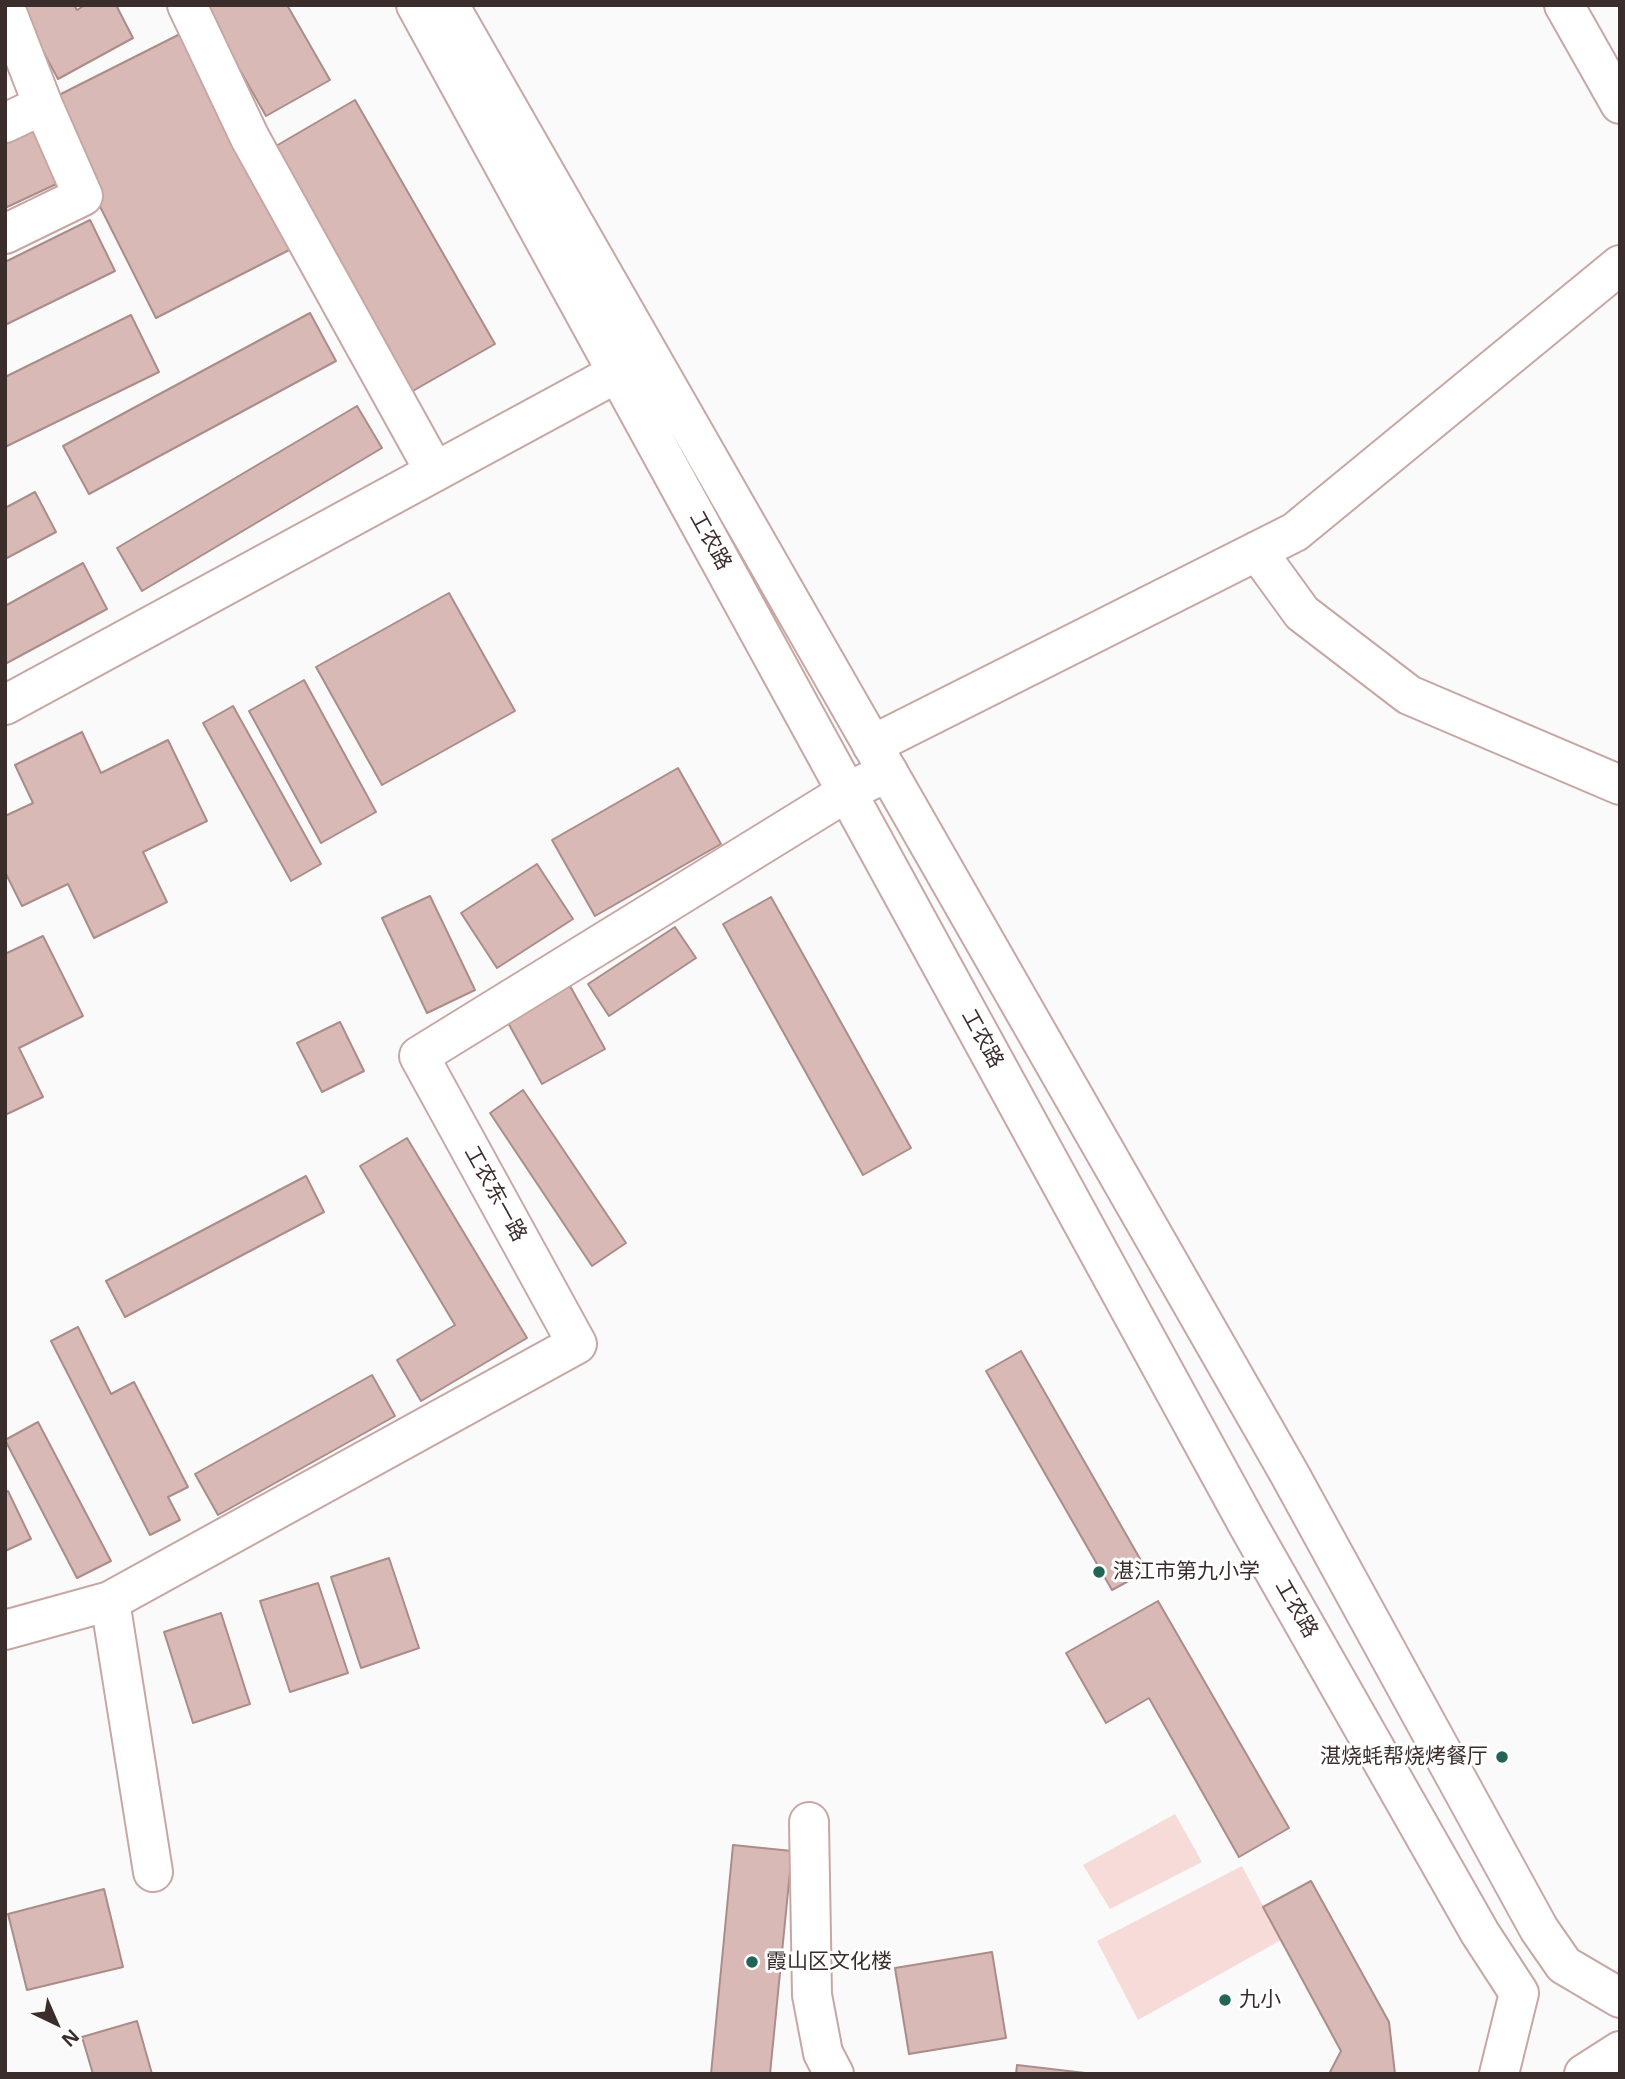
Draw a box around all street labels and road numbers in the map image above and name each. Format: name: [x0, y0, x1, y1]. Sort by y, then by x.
street label: 工农路: [684, 507, 736, 575]
street label: 工农路: [956, 1005, 1008, 1073]
street label: 工农东一路: [459, 1142, 531, 1246]
street label: 工农路: [1269, 1575, 1323, 1643]

